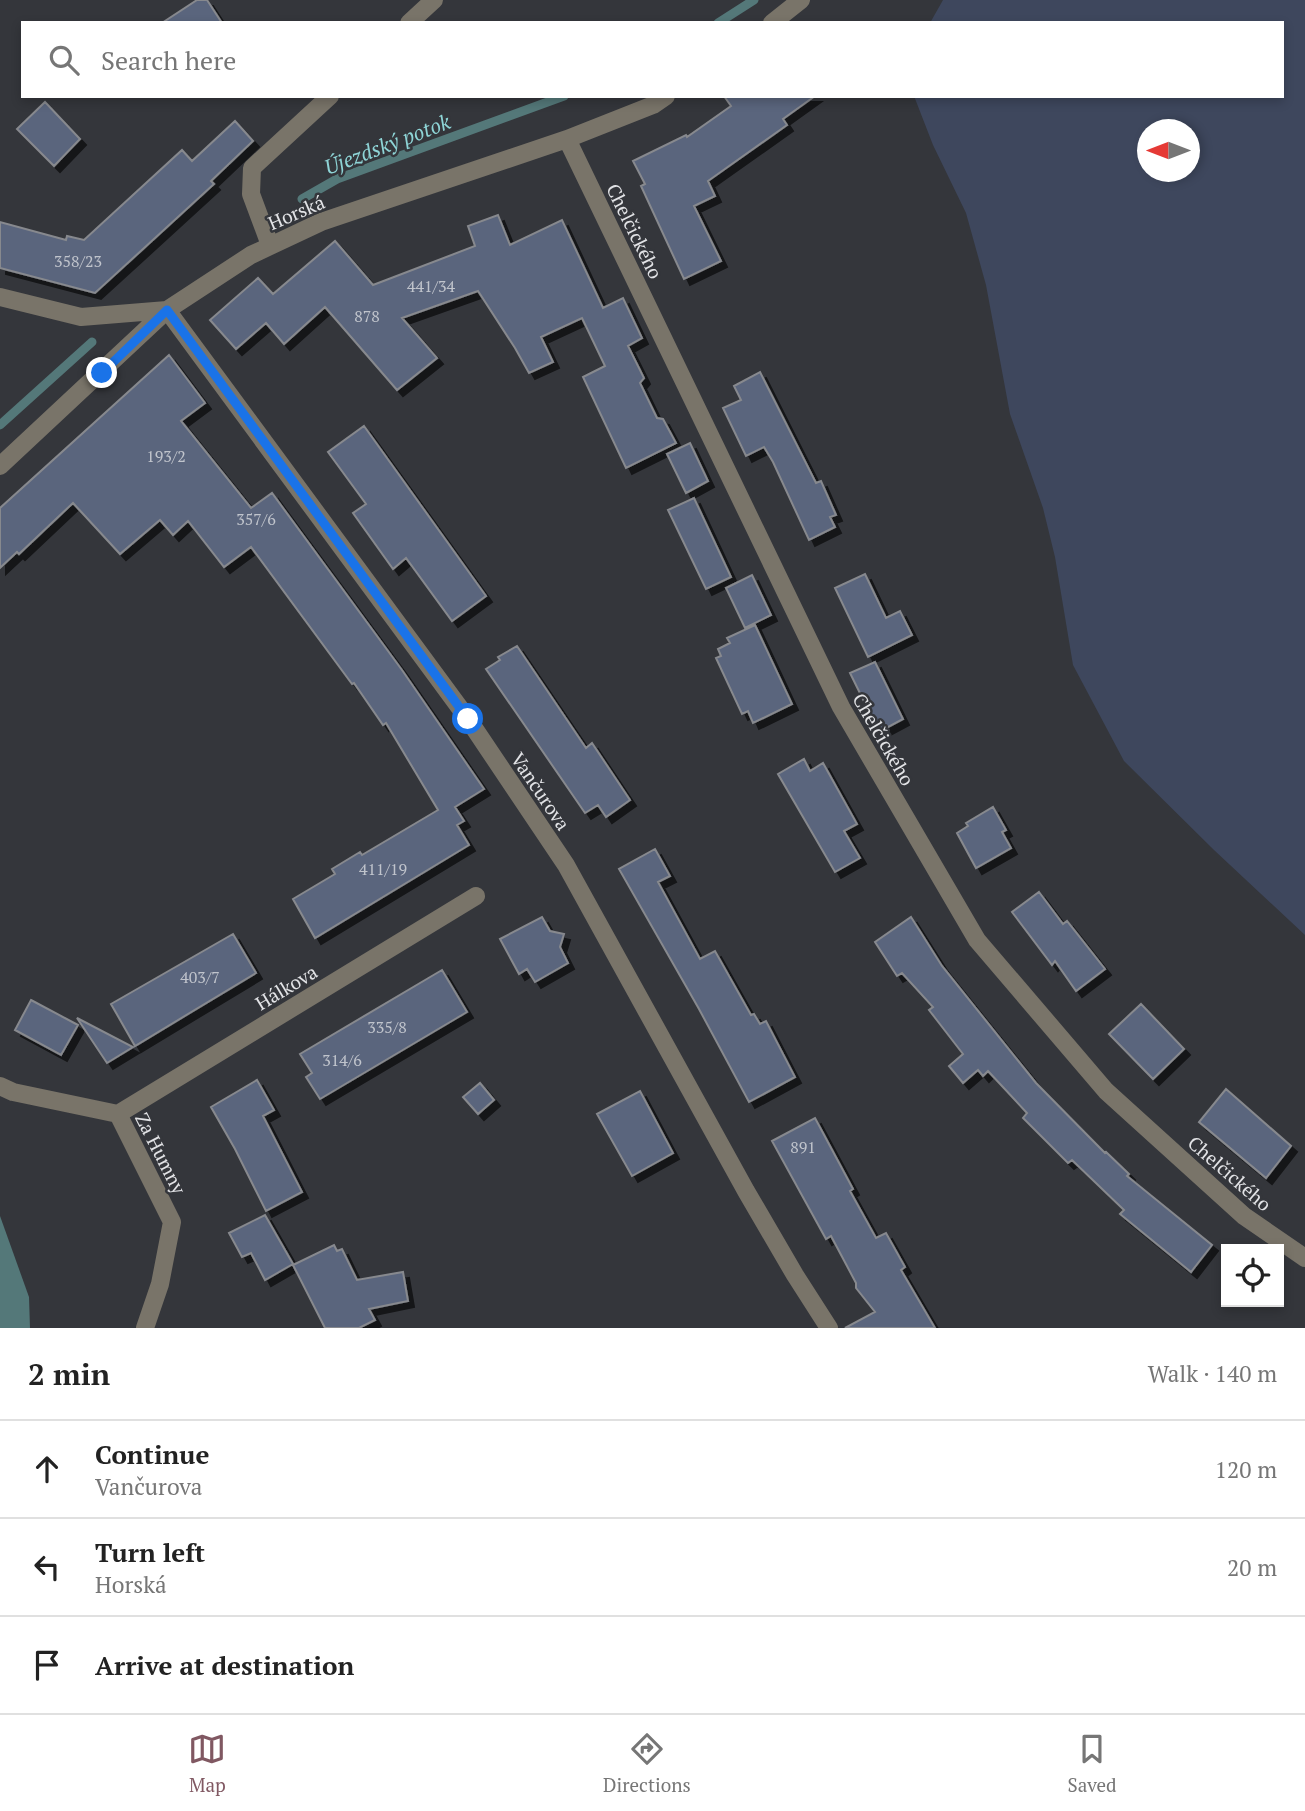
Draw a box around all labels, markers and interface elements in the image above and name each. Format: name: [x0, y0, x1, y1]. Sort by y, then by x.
search box: [21, 21, 1284, 98]
icon: search: [45, 41, 83, 79]
text: Search here: [101, 43, 236, 77]
water label: Újezdský potok: [320, 107, 455, 181]
north arrow: [1137, 119, 1200, 182]
street label: Chelčického: [601, 179, 669, 283]
street label: Horská: [264, 189, 329, 235]
house number: 358/23: [54, 250, 102, 272]
house number: 441/34: [407, 275, 456, 297]
house number: 878: [354, 305, 380, 327]
route end: [86, 357, 117, 388]
house number: 193/2: [146, 445, 186, 467]
house number: 357/6: [236, 508, 276, 530]
street label: Chelčického: [847, 688, 921, 790]
route start: [452, 703, 483, 734]
street label: Vančurova: [506, 747, 576, 835]
house number: 411/19: [359, 858, 407, 880]
street label: Hálkova: [250, 959, 322, 1015]
house number: 403/7: [180, 966, 220, 988]
house number: 335/8: [367, 1016, 407, 1038]
house number: 314/6: [322, 1049, 362, 1071]
street label: Za Humny: [130, 1108, 192, 1198]
street label: Chelčického: [1183, 1130, 1277, 1216]
house number: 891: [790, 1136, 816, 1158]
map controls: [1221, 1244, 1284, 1307]
button: locate: [1221, 1244, 1284, 1307]
text: 2 min: [28, 1354, 110, 1394]
text: Walk · 140 m: [1148, 1358, 1277, 1389]
text: Continue: [95, 1437, 209, 1471]
icon: ahead: [28, 1450, 66, 1488]
text: 120 m: [1215, 1454, 1277, 1485]
text: Vančurova: [95, 1471, 202, 1502]
text: Turn left: [95, 1535, 205, 1569]
icon: left: [28, 1548, 66, 1586]
text: 20 m: [1227, 1552, 1277, 1583]
text: Horská: [95, 1569, 167, 1600]
icon: arrive: [28, 1646, 66, 1684]
text: Arrive at destination: [95, 1648, 354, 1682]
tab: Map: [188, 1730, 226, 1797]
tab: Directions: [603, 1730, 691, 1797]
tab: Saved: [1067, 1730, 1117, 1797]

